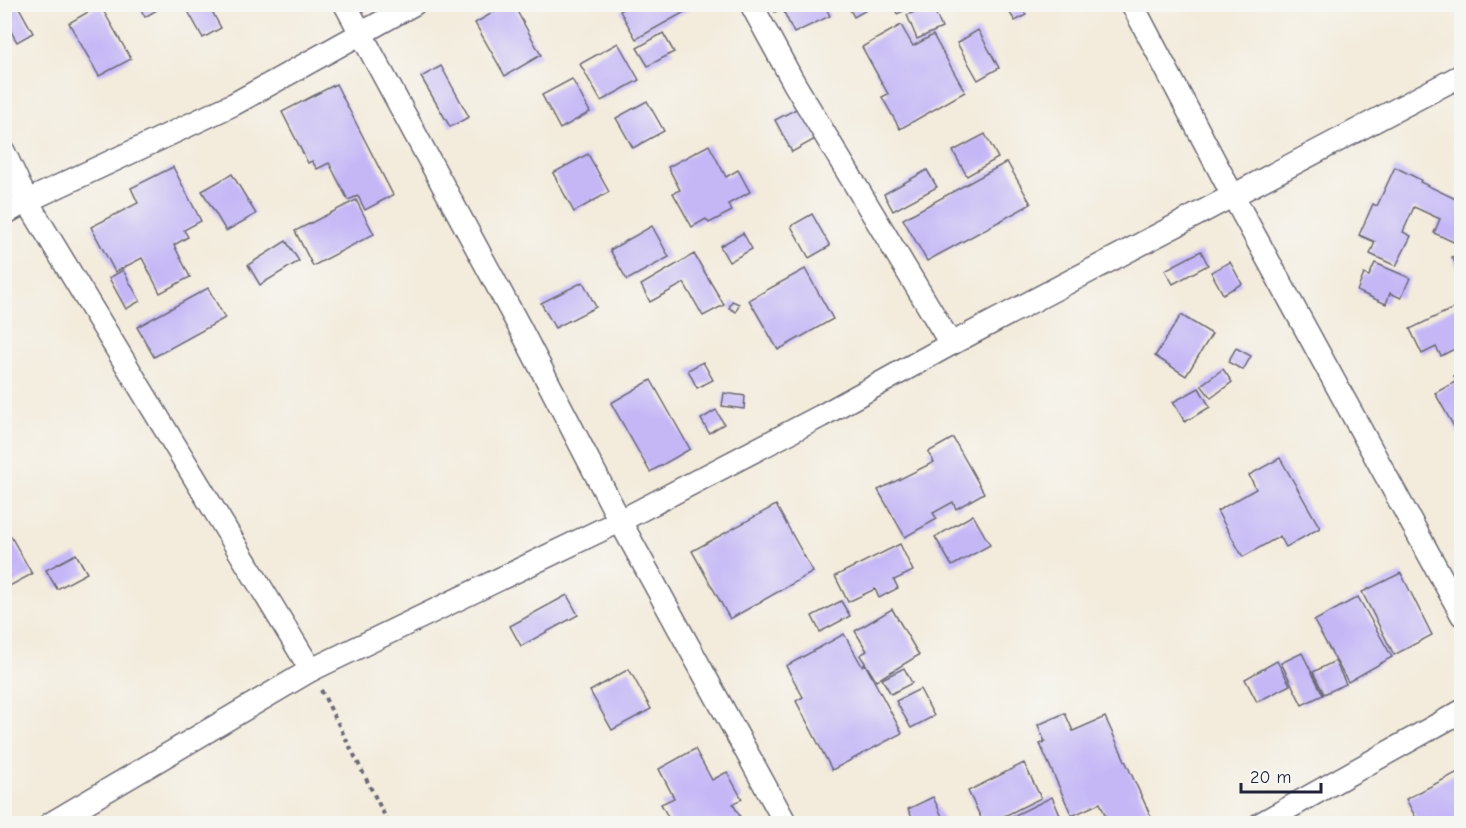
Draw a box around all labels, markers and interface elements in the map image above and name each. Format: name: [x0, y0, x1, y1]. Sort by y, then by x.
scale bar: [1241, 756, 1320, 794]
text: 20 m: [1250, 767, 1291, 788]

